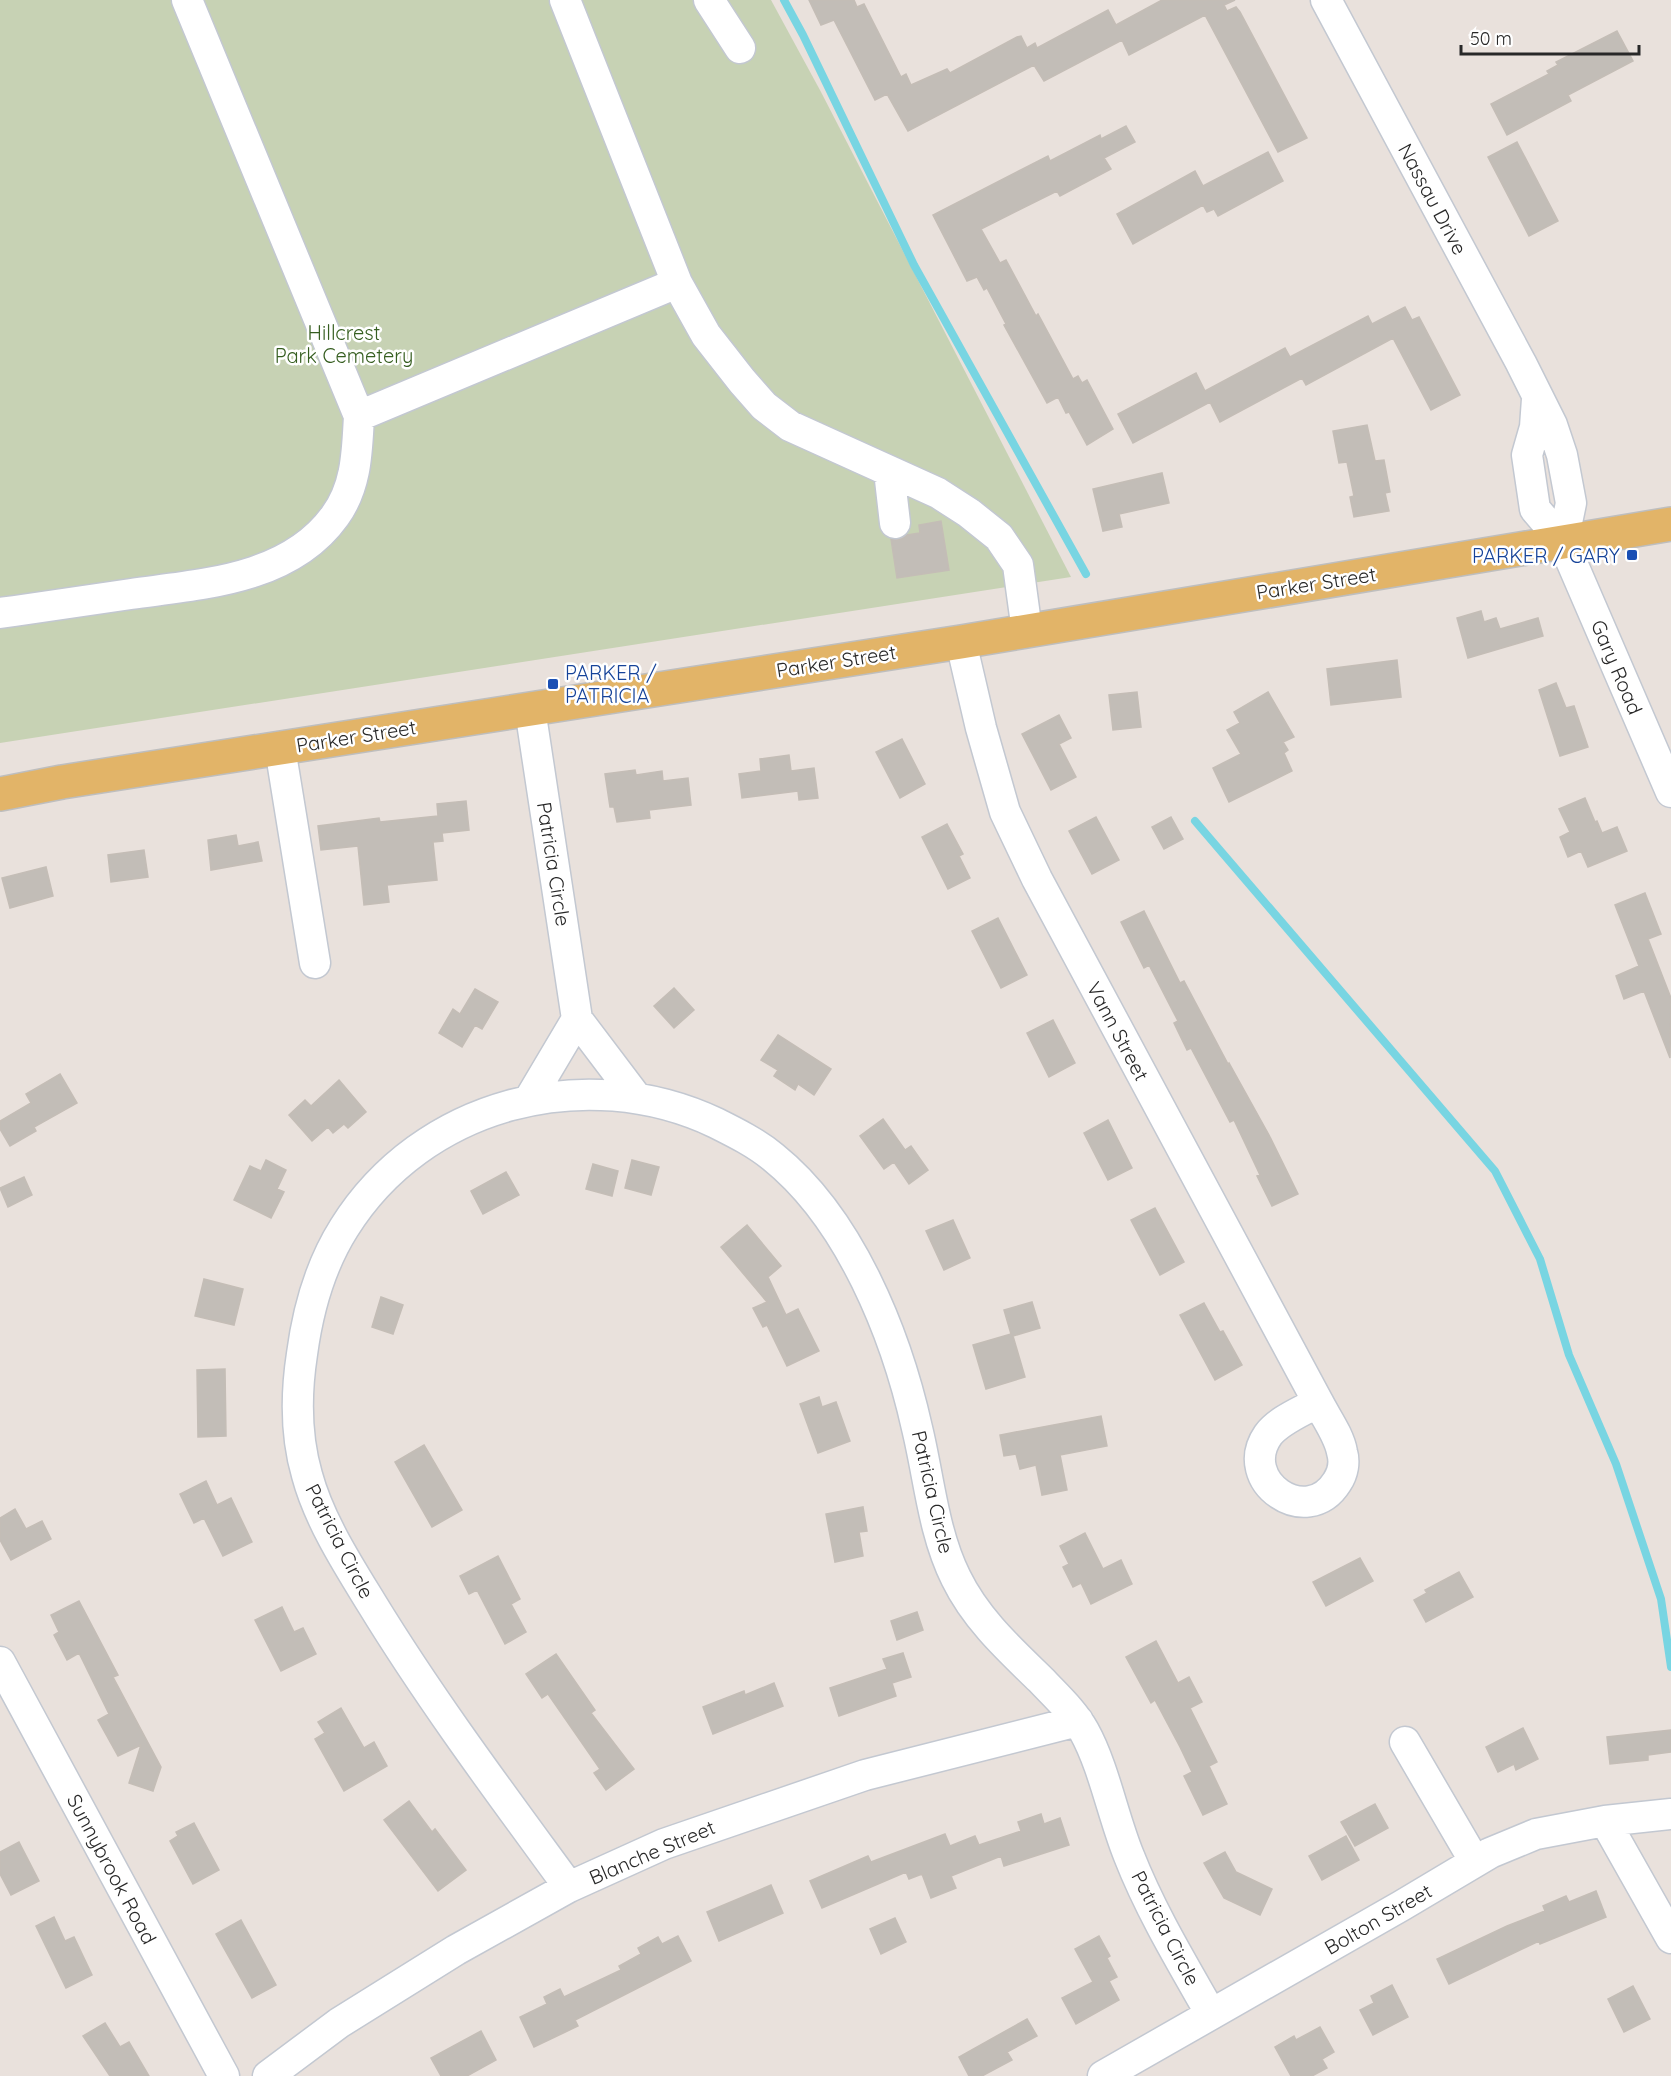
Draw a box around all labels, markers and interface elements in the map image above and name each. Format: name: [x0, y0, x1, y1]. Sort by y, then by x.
scale bar: [1461, 18, 1640, 56]
text: 50 m: [1470, 27, 1512, 50]
street label: Nassau Drive: [1393, 139, 1473, 259]
park label: Hillcrest Park Cemetery: [275, 320, 413, 368]
place label: PARKER / GARY: [1472, 543, 1620, 568]
marker: PARKER / GARY: [1625, 548, 1639, 562]
street label: Parker Street: [1254, 561, 1378, 605]
street label: Gary Road: [1586, 616, 1648, 718]
street label: Parker Street: [774, 639, 898, 683]
place label: PARKER / PATRICIA: [565, 660, 657, 708]
marker: PARKER / PATRICIA: [546, 677, 560, 691]
street label: Parker Street: [294, 714, 418, 758]
street label: Patricia Circle: [532, 800, 576, 928]
street label: Vann Street: [1082, 977, 1155, 1085]
street label: Patricia Circle: [907, 1428, 959, 1556]
street label: Patricia Circle: [300, 1479, 380, 1603]
street label: Sunnybrook Road: [62, 1790, 162, 1948]
street label: Blanche Street: [585, 1814, 719, 1890]
street label: Patricia Circle: [1126, 1866, 1206, 1990]
street label: Bolton Street: [1320, 1878, 1436, 1960]

